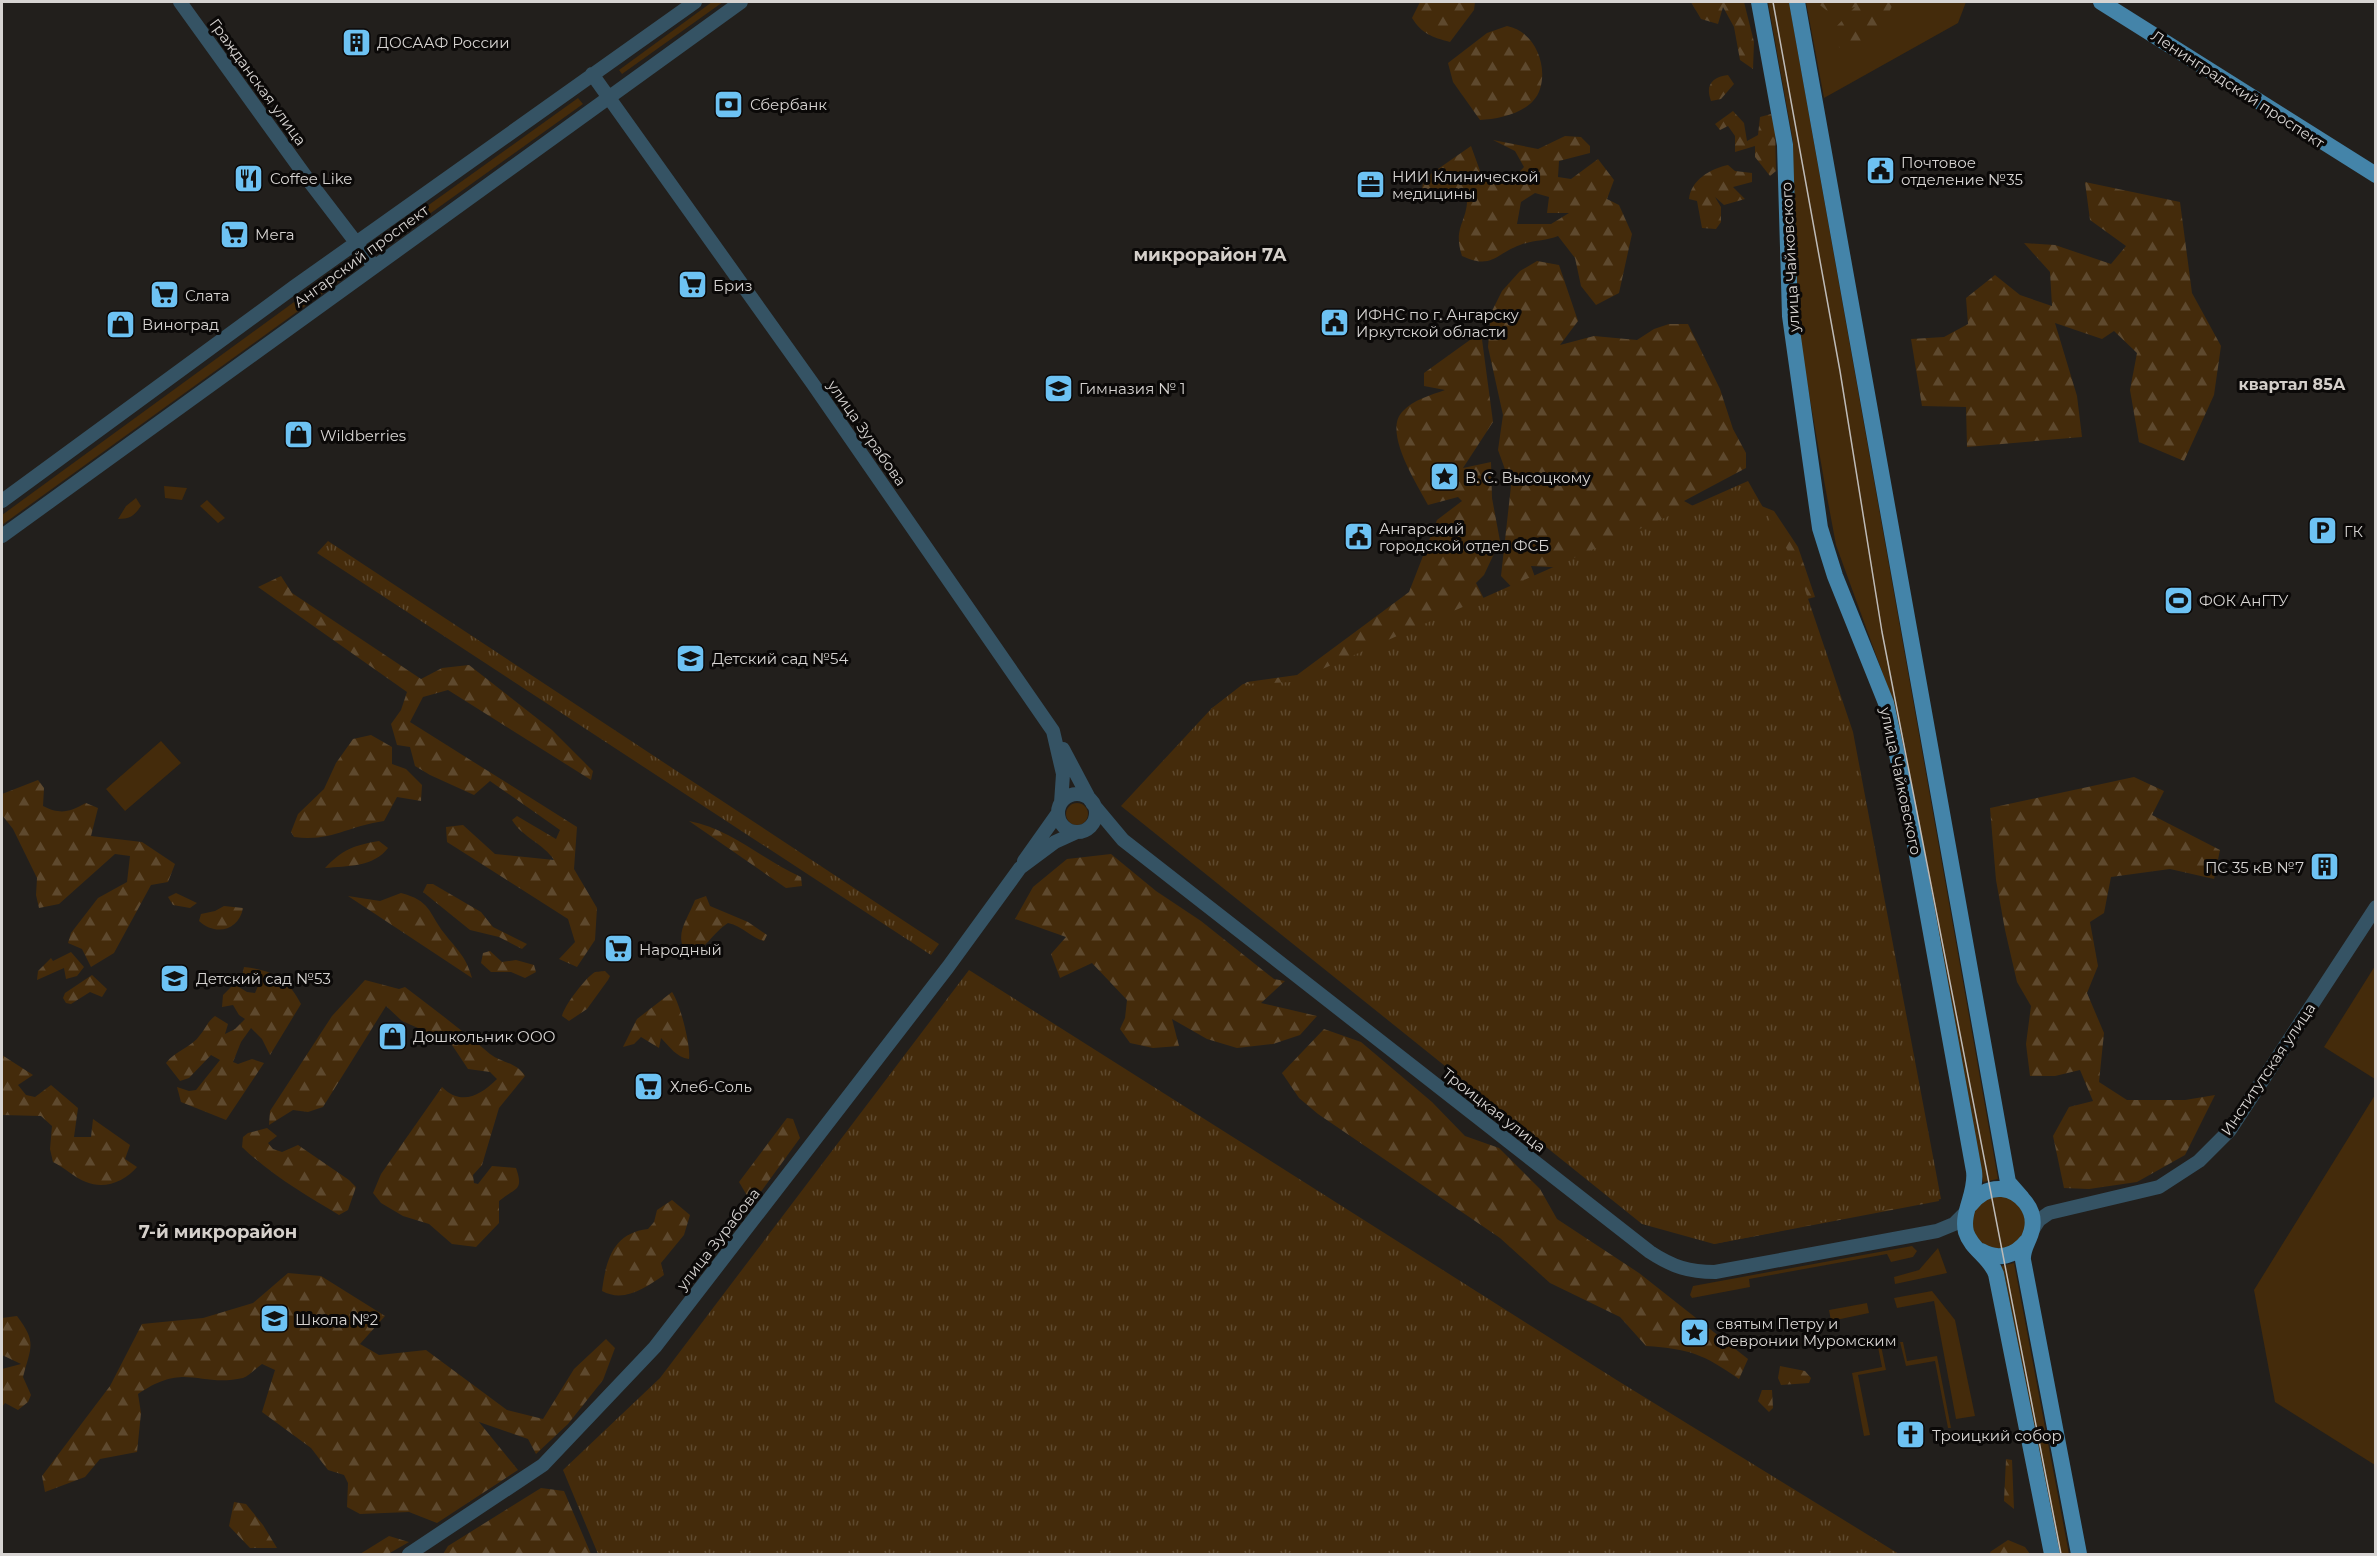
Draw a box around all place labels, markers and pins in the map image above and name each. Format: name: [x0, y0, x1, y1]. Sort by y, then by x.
building icon: ДОСААФ России: [340, 26, 372, 58]
place label: ДОСААФ России: [377, 33, 510, 52]
bank icon: Сбербанк: [713, 88, 745, 120]
place label: Сбербанк: [750, 95, 827, 114]
place label: Почтовое отделение №35: [1901, 153, 2023, 189]
public building icon: Почтовое отделение №35: [1864, 155, 1896, 187]
restaurant icon: Coffee Like: [233, 162, 265, 194]
place label: НИИ Клинической медицины: [1392, 167, 1539, 203]
place label: Coffee Like: [270, 169, 352, 188]
office icon: НИИ Клинической медицины: [1355, 169, 1387, 201]
supermarket icon: Мега: [218, 218, 250, 250]
place label: Мега: [255, 225, 295, 244]
supermarket icon: Бриз: [676, 269, 708, 301]
place label: Бриз: [713, 276, 753, 295]
supermarket icon: Слата: [148, 279, 180, 311]
place label: Слата: [185, 286, 229, 305]
place label: ИФНС по г. Ангарску Иркутской области: [1356, 305, 1520, 341]
public building icon: ИФНС по г. Ангарску Иркутской области: [1319, 307, 1351, 339]
shop icon: Виноград: [105, 308, 137, 340]
place label: Виноград: [142, 315, 219, 334]
school or university icon: Гимназия № 1: [1042, 372, 1074, 404]
place label: Гимназия № 1: [1079, 379, 1186, 398]
shop icon: Wildberries: [283, 419, 315, 451]
place label: Wildberries: [320, 426, 406, 445]
place icon: В. С. Высоцкому: [1428, 461, 1460, 493]
place label: В. С. Высоцкому: [1465, 468, 1591, 487]
parking icon: ГК: [2307, 515, 2339, 547]
place label: Ангарский городской отдел ФСБ: [1379, 519, 1549, 555]
public building icon: Ангарский городской отдел ФСБ: [1342, 521, 1374, 553]
place label: ГК: [2344, 522, 2364, 541]
sports icon: ФОК АнГТУ: [2162, 584, 2194, 616]
place label: ФОК АнГТУ: [2199, 591, 2289, 610]
school or university icon: Детский сад №54: [675, 642, 707, 674]
place label: Детский сад №54: [712, 649, 848, 668]
building icon: ПС 35 кВ №7: [2309, 851, 2341, 883]
place label: ПС 35 кВ №7: [2205, 858, 2304, 877]
supermarket icon: Народный: [602, 933, 634, 965]
place label: Народный: [639, 940, 722, 959]
school or university icon: Детский сад №53: [159, 962, 191, 994]
place label: Детский сад №53: [196, 969, 331, 988]
shop icon: Дошкольник ООО: [376, 1020, 408, 1052]
place label: Дошкольник ООО: [413, 1027, 555, 1046]
supermarket icon: Хлеб-Соль: [633, 1070, 665, 1102]
place label: Хлеб-Соль: [670, 1077, 752, 1096]
school or university icon: Школа №2: [258, 1303, 290, 1335]
place label: Школа №2: [295, 1310, 378, 1329]
place label: святым Петру и Февронии Муромским: [1716, 1314, 1897, 1350]
place icon: святым Петру и Февронии Муромским: [1679, 1316, 1711, 1348]
church icon: Троицкий собор: [1895, 1419, 1927, 1451]
place label: Троицкий собор: [1932, 1426, 2062, 1445]

